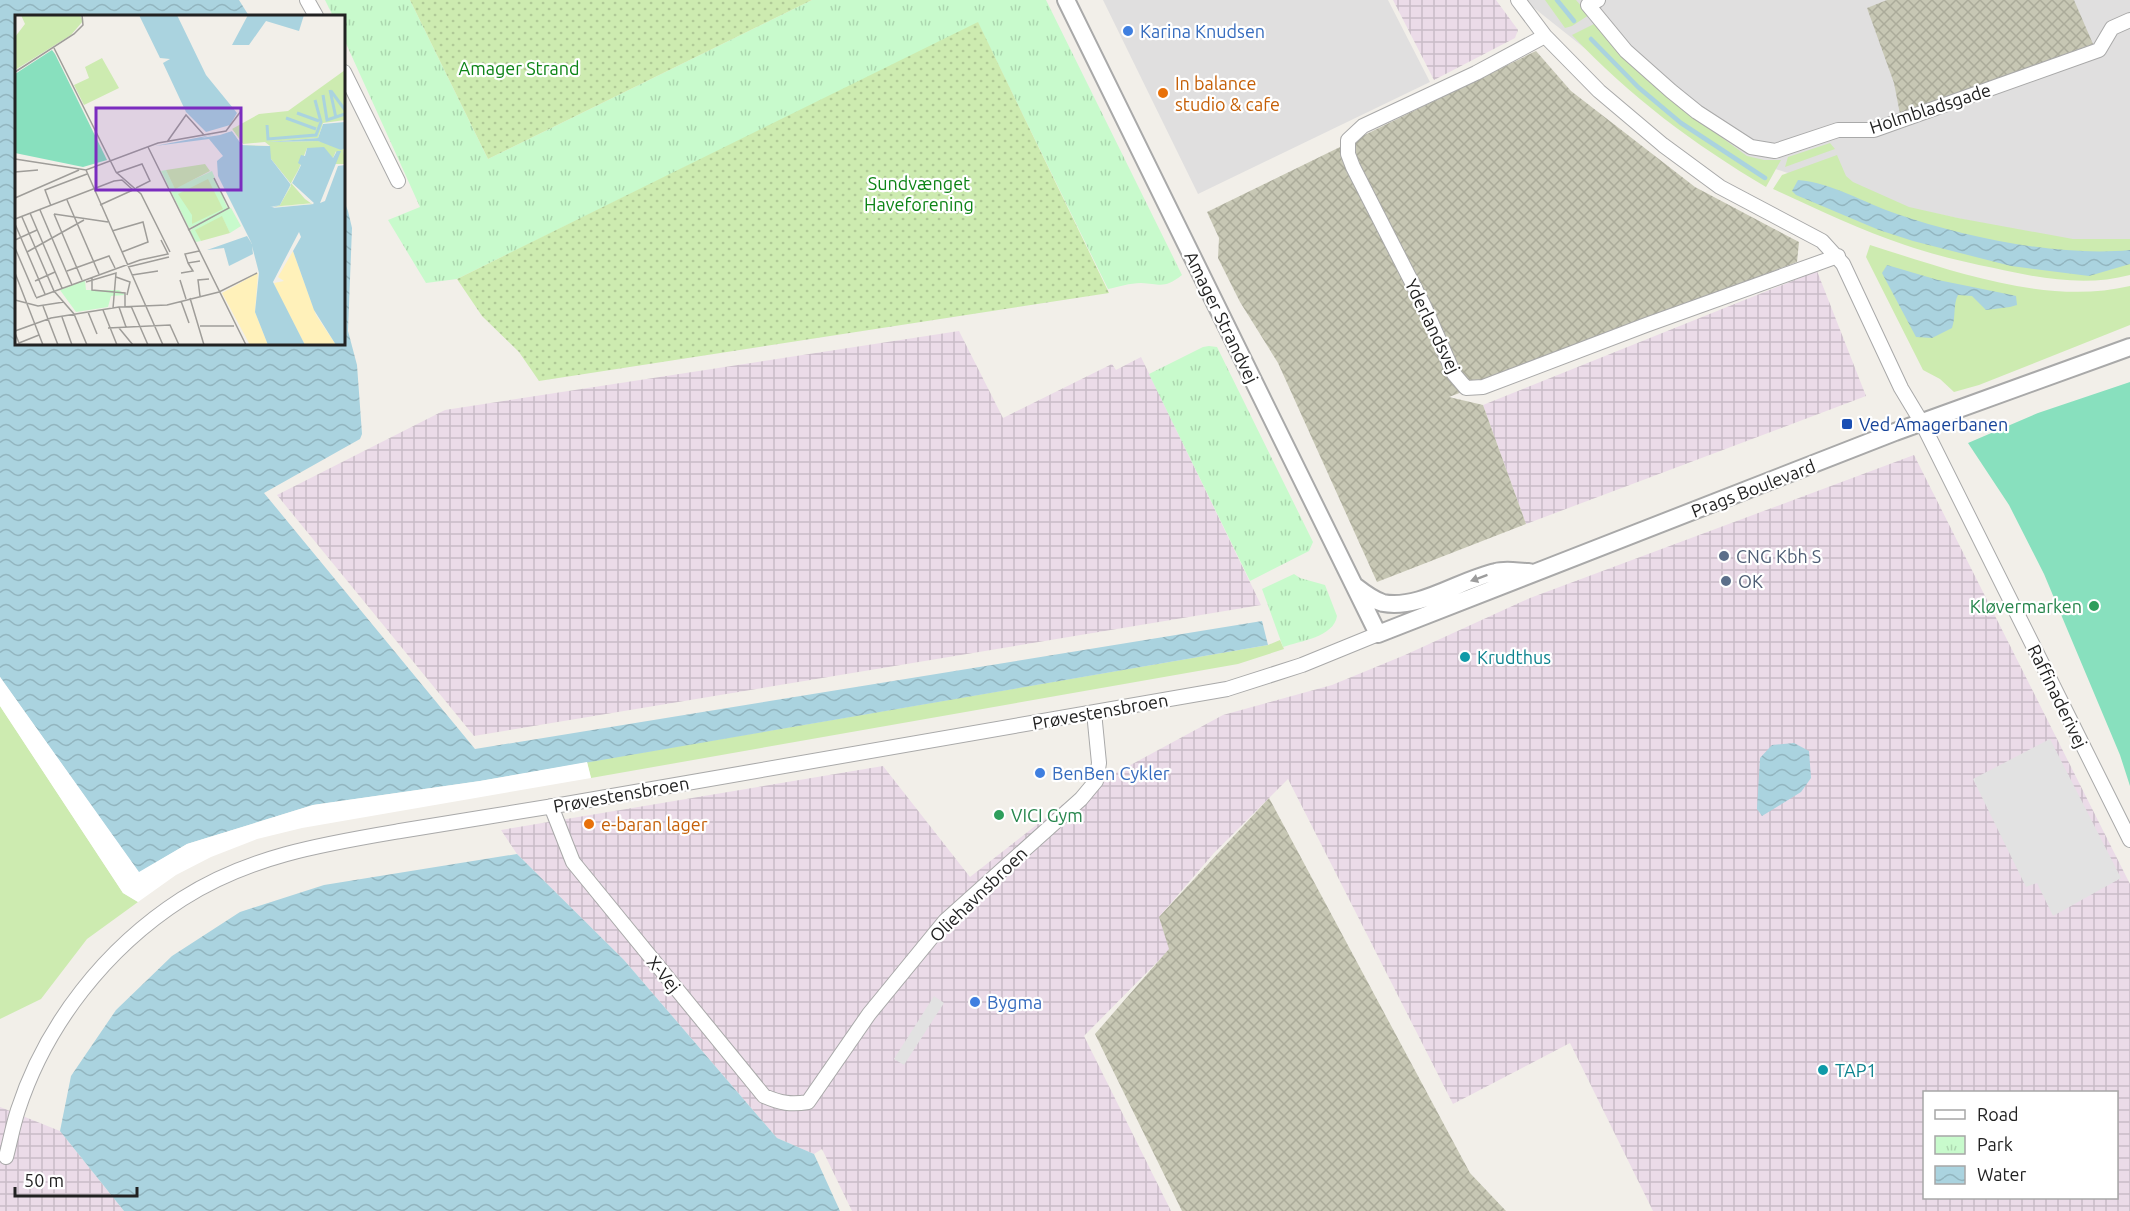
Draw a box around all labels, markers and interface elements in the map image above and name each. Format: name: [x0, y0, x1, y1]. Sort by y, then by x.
inset map: [15, 15, 345, 345]
place label: Karina Knudsen: [1140, 21, 1265, 41]
marker: Karina Knudsen: [1121, 24, 1135, 38]
park label: Amager Strand: [458, 58, 580, 78]
place label: In balance studio & cafe: [1175, 73, 1280, 114]
street label: Holmbladsgade: [1867, 79, 1993, 137]
marker: In balance studio & cafe: [1156, 86, 1170, 100]
park label: Sundvænget Haveforening: [864, 173, 974, 214]
street label: Amager Strandvej: [1181, 248, 1263, 386]
street label: Yderlandsvej: [1402, 276, 1464, 376]
place label: Ved Amagerbanen: [1859, 414, 2008, 434]
marker: Ved Amagerbanen: [1840, 417, 1854, 431]
street label: Prags Boulevard: [1688, 455, 1818, 521]
place label: CNG Kbh S: [1736, 546, 1821, 566]
marker: CNG Kbh S: [1717, 549, 1731, 563]
place label: OK: [1738, 571, 1763, 591]
one-way arrow: [1469, 573, 1487, 583]
marker: OK: [1719, 574, 1733, 588]
place label: Kløvermarken: [1970, 596, 2082, 616]
marker: Kløvermarken: [2087, 599, 2101, 613]
street label: Raffinaderivej: [2024, 641, 2092, 751]
place label: Krudthus: [1477, 647, 1551, 667]
marker: Krudthus: [1458, 650, 1472, 664]
street label: Prøvestensbroen: [1030, 689, 1170, 733]
place label: BenBen Cykler: [1052, 763, 1170, 783]
marker: BenBen Cykler: [1033, 766, 1047, 780]
street label: Prøvestensbroen: [551, 772, 691, 816]
place label: VICI Gym: [1011, 805, 1083, 825]
marker: VICI Gym: [992, 808, 1006, 822]
place label: e-baran lager: [601, 814, 708, 834]
marker: e-baran lager: [582, 817, 596, 831]
street label: Oliehavnsbroen: [925, 843, 1031, 945]
street label: X-Vej: [643, 952, 685, 996]
place label: Bygma: [987, 992, 1042, 1012]
marker: Bygma: [968, 995, 982, 1009]
place label: TAP1: [1835, 1060, 1877, 1080]
marker: TAP1: [1816, 1063, 1830, 1077]
legend: [1923, 1091, 2118, 1199]
text: Road: [1977, 1104, 2019, 1124]
text: Park: [1977, 1134, 2013, 1154]
scale bar: [15, 1160, 136, 1198]
text: Water: [1977, 1164, 2027, 1184]
text: 50 m: [24, 1170, 64, 1190]

